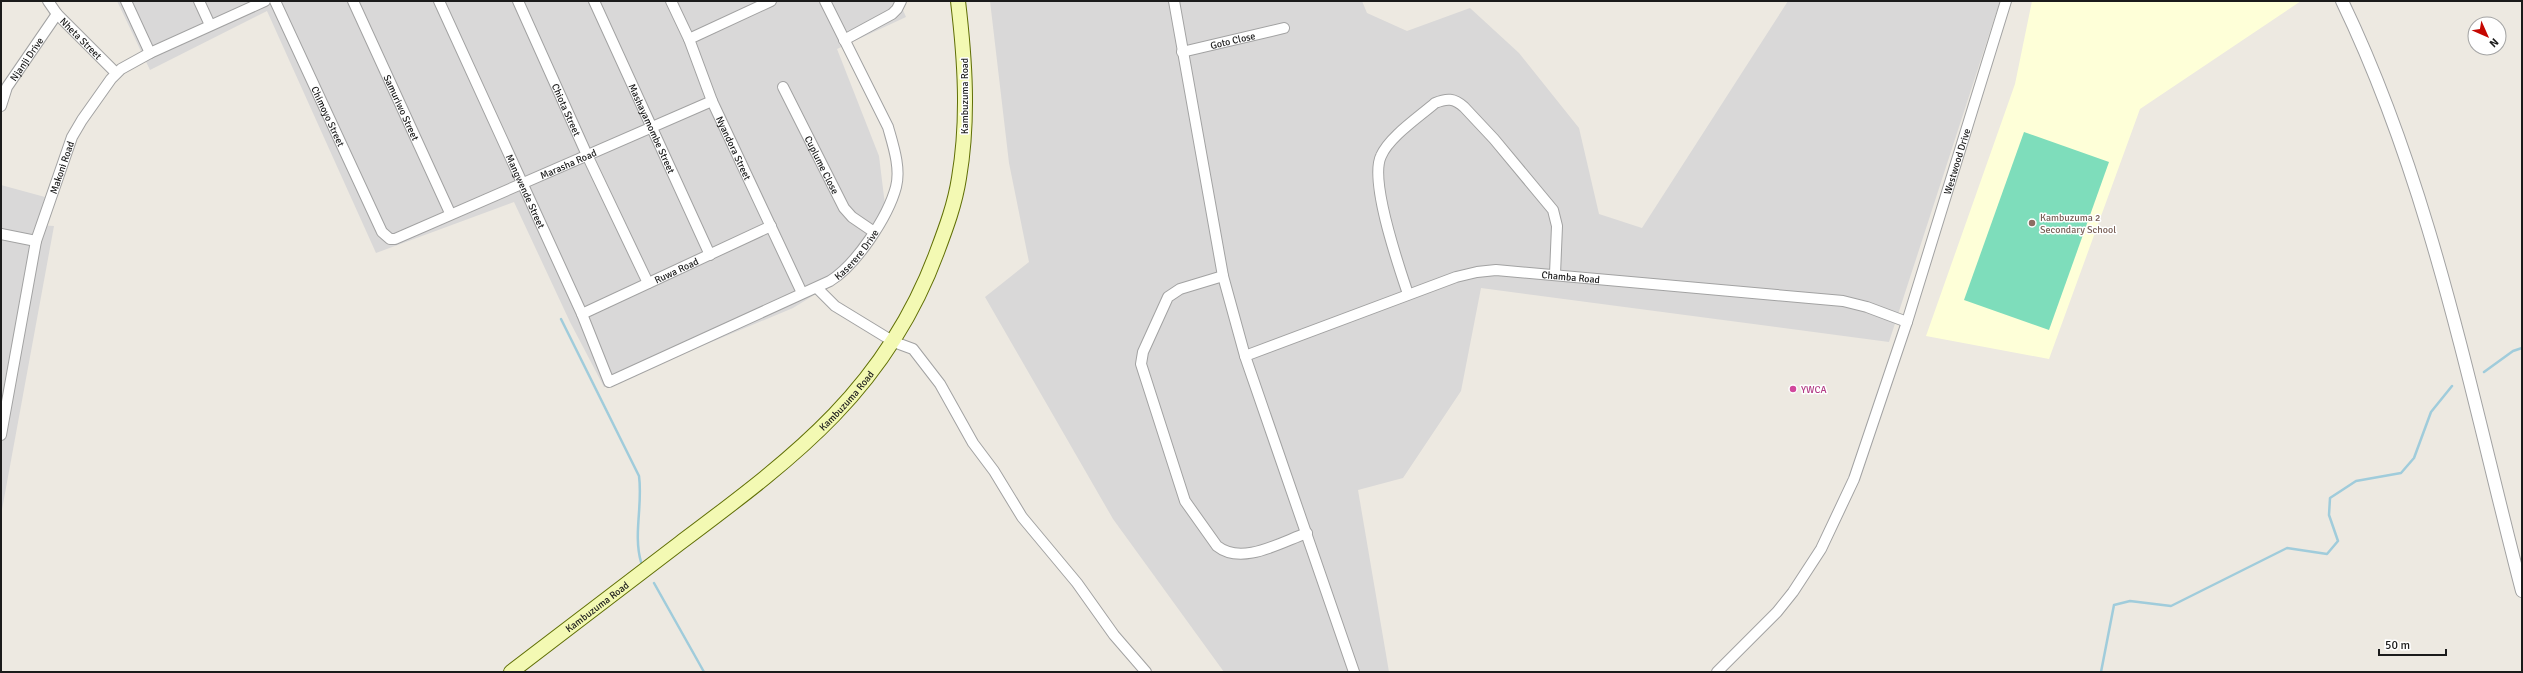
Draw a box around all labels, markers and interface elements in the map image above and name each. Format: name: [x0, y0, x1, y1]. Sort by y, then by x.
street label: Nheta Street: [57, 15, 104, 63]
north arrow: [2467, 16, 2507, 56]
street label: Goto Close: [1209, 30, 1257, 52]
street label: Njanji Drive: [8, 35, 46, 84]
text: N: [2486, 35, 2501, 50]
street label: Kambuzuma Road: [959, 58, 971, 134]
street label: Samuriwo Street: [380, 73, 421, 143]
street label: Chiota Street: [549, 82, 583, 139]
street label: Mashayamombe Street: [626, 82, 677, 176]
street label: Chimoyo Street: [308, 84, 347, 149]
street label: Nyandora Street: [713, 114, 753, 183]
street label: Westwood Drive: [1942, 127, 1973, 196]
street label: Cuplume Close: [802, 134, 841, 196]
street label: Makoni Road: [48, 140, 77, 196]
street label: Marasha Road: [538, 147, 599, 182]
street label: Mangwende Street: [503, 153, 547, 231]
place label: Kambuzuma 2 Secondary School: [2040, 212, 2116, 236]
marker: Kambuzuma 2 Secondary School: [2027, 218, 2037, 228]
street label: Kaserere Drive: [832, 228, 882, 283]
street label: Ruwa Road: [653, 256, 701, 286]
street label: Chamba Road: [1541, 269, 1600, 286]
street label: Kambuzuma Road: [817, 369, 877, 434]
marker: YWCA: [1788, 384, 1798, 394]
place label: YWCA: [1801, 384, 1827, 396]
street label: Kambuzuma Road: [563, 579, 632, 635]
scale bar: [2379, 631, 2446, 657]
text: 50 m: [2385, 638, 2410, 653]

